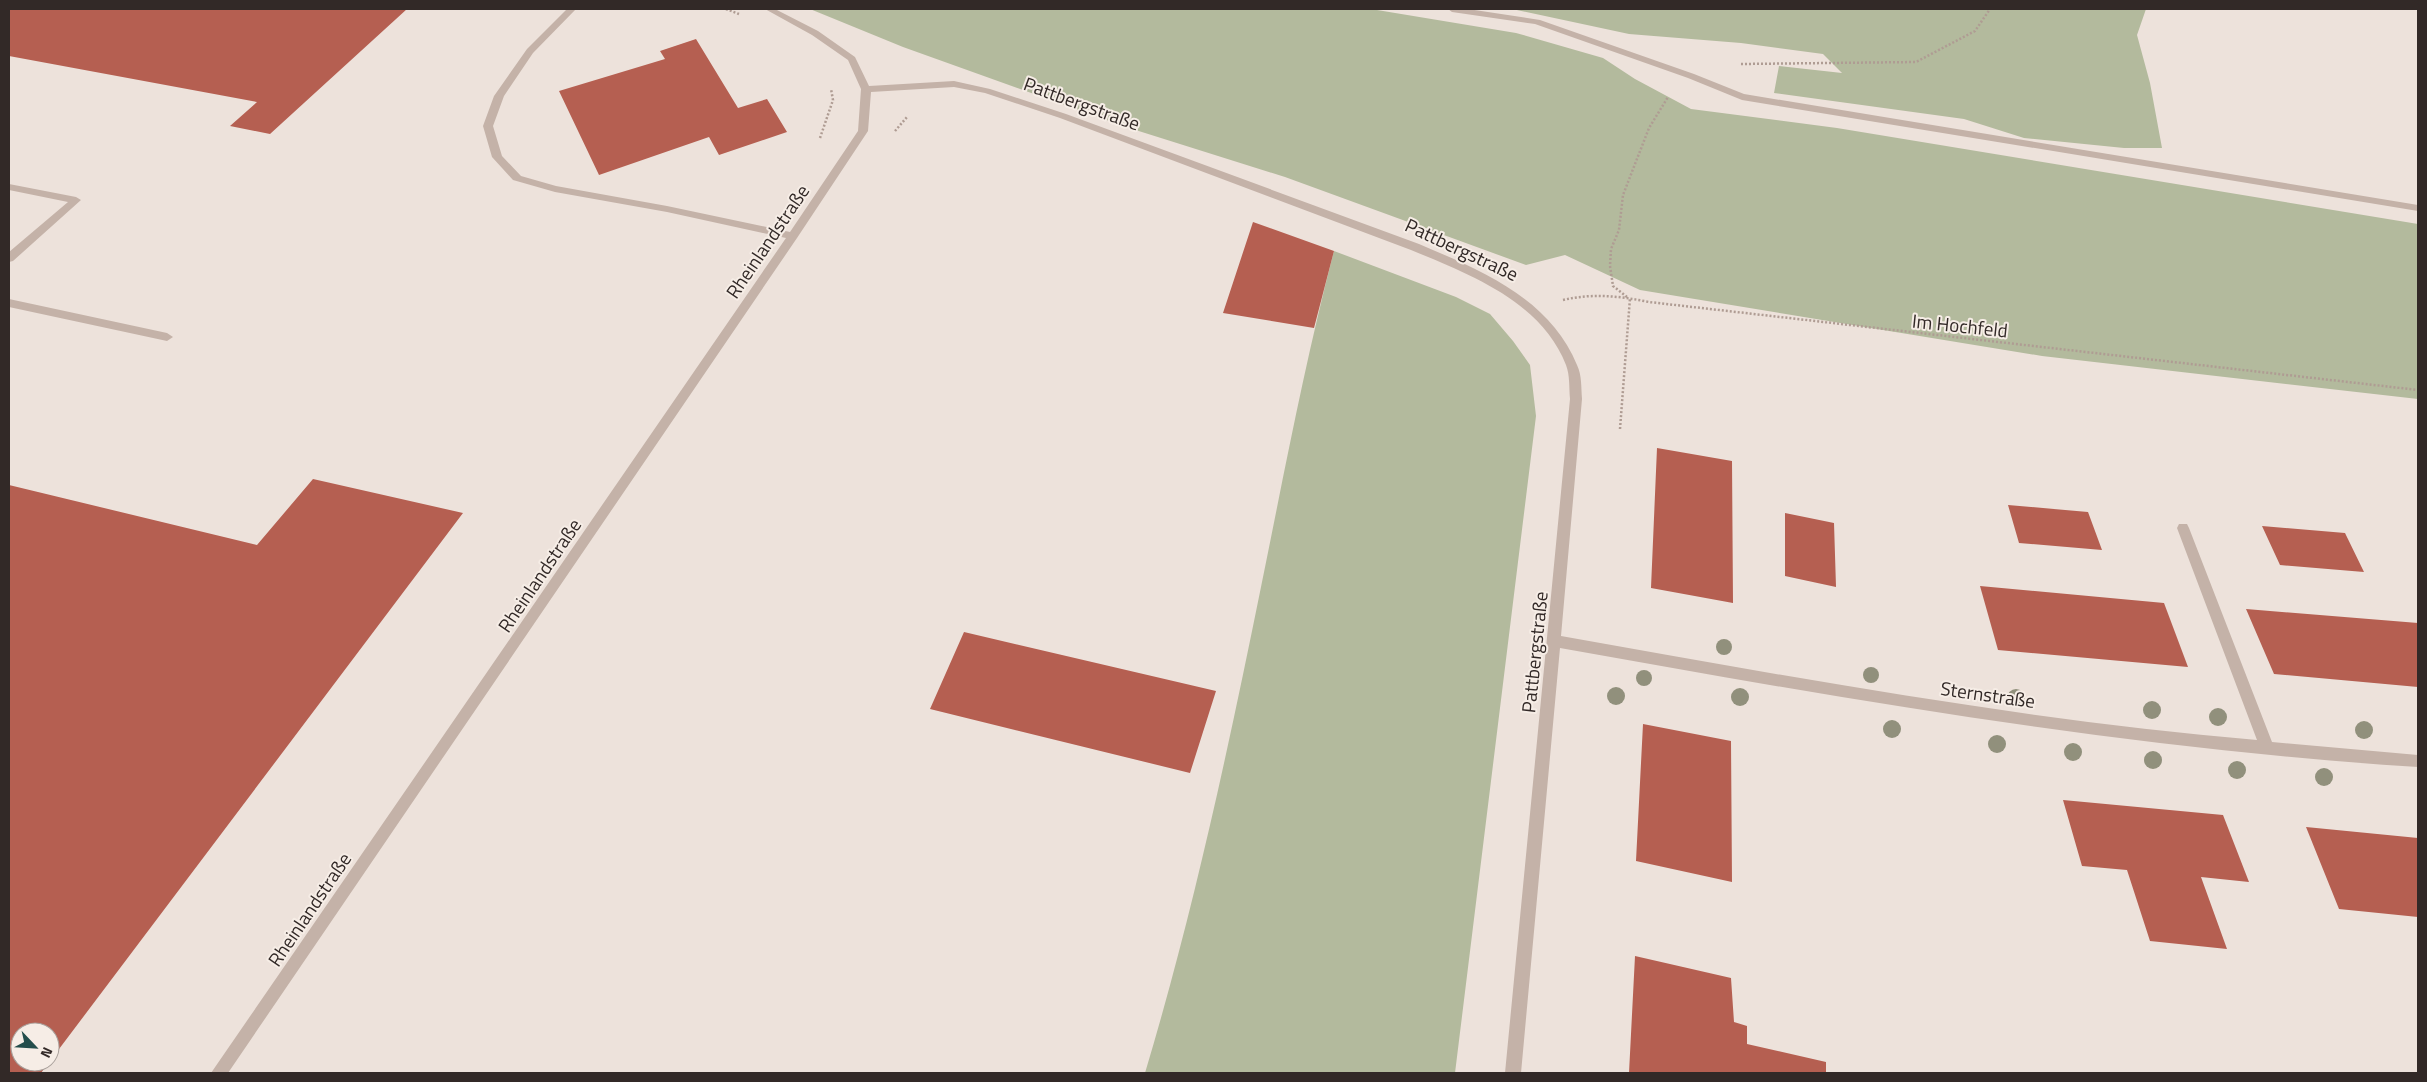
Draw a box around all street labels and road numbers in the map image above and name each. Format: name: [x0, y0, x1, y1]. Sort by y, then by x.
street label: Pattbergstraße: [1020, 69, 1144, 137]
street label: Rheinlandstraße: [718, 178, 816, 304]
street label: Pattbergstraße: [1401, 210, 1523, 288]
street label: Im Hochfeld: [1911, 306, 2009, 344]
street label: Rheinlandstraße: [490, 512, 588, 638]
street label: Pattbergstraße: [1513, 590, 1555, 714]
street label: Sternstraße: [1939, 673, 2037, 715]
street label: Rheinlandstraße: [260, 846, 358, 972]

